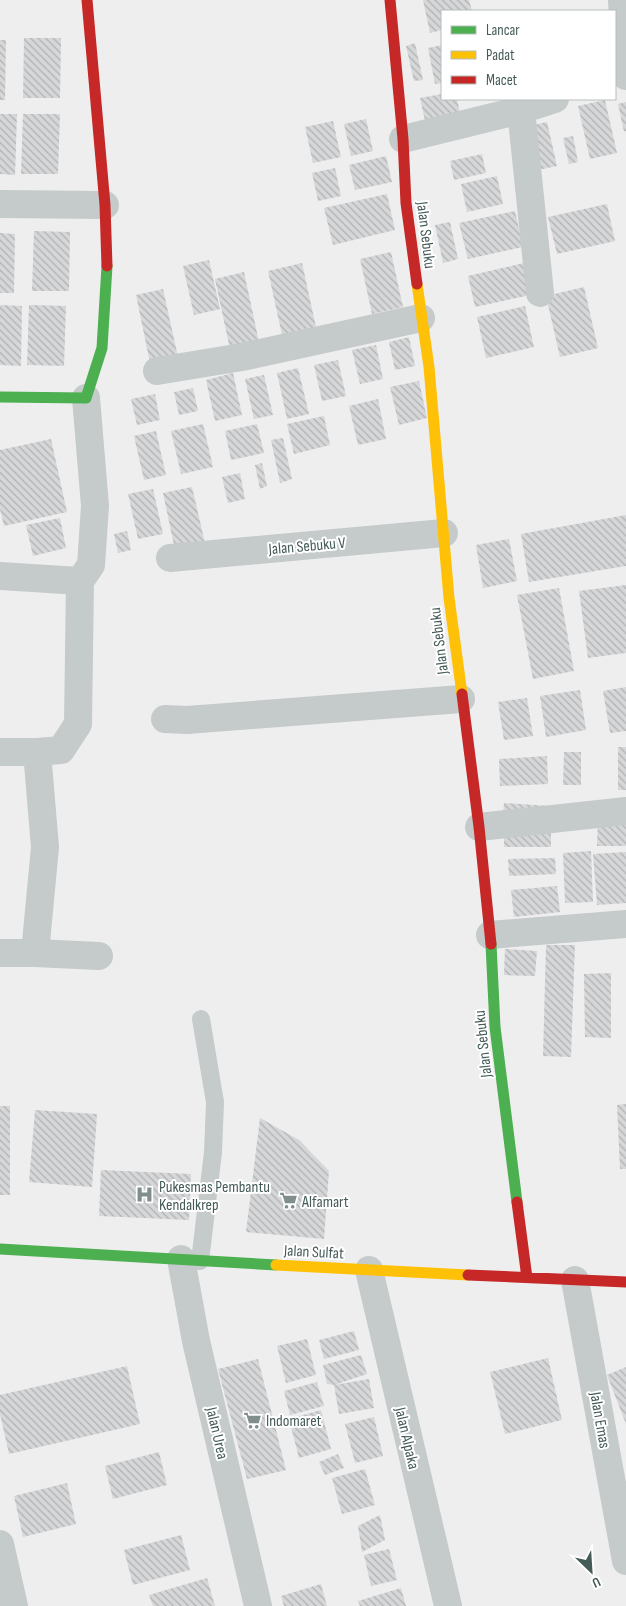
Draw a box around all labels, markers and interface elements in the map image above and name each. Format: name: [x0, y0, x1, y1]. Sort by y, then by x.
legend: [441, 10, 616, 100]
text: Lancar: [486, 21, 520, 40]
text: Padat: [486, 46, 515, 65]
text: Macet: [486, 71, 518, 90]
street label: Jalan Sebuku: [412, 200, 439, 270]
street label: Jalan Sebuku V: [267, 534, 347, 559]
street label: Jalan Sebuku: [426, 606, 453, 676]
street label: Jalan Sebuku: [471, 1009, 497, 1079]
place label: Pukesmas Pembantu Kendalkrep: [159, 1178, 270, 1215]
hospital icon: Pukesmas Pembantu Kendalkrep: [135, 1185, 155, 1205]
supermarket icon: Alfamart: [278, 1191, 298, 1211]
place label: Alfamart: [301, 1193, 349, 1212]
street label: Jalan Sulfat: [282, 1241, 344, 1264]
street label: Jalan Emas: [585, 1390, 614, 1450]
street label: Jalan Urea: [201, 1404, 232, 1461]
street label: Jalan Alpaka: [390, 1405, 423, 1471]
supermarket icon: Indomaret: [242, 1410, 262, 1430]
place label: Indomaret: [266, 1412, 322, 1431]
north arrow: [566, 1546, 616, 1596]
text: U: [589, 1573, 603, 1592]

